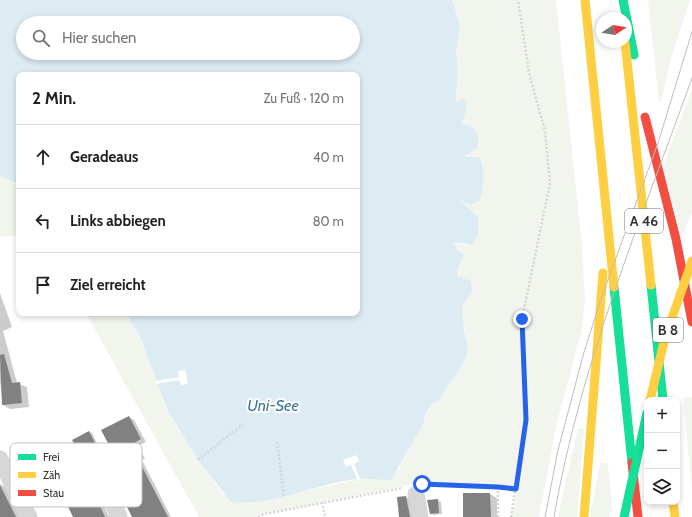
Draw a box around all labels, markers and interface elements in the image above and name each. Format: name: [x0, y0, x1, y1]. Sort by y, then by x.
north arrow: [596, 12, 632, 48]
search box: [16, 16, 360, 60]
icon: search: [30, 27, 52, 49]
text: Hier suchen: [62, 29, 137, 47]
text: 2 Min.: [32, 88, 76, 108]
text: Zu Fuß · 120 m: [264, 90, 344, 106]
icon: ahead: [32, 146, 54, 168]
text: Geradeaus: [70, 148, 138, 166]
text: 40 m: [313, 149, 344, 165]
road number: A 46: [625, 209, 663, 233]
icon: left: [32, 210, 54, 232]
text: Links abbiegen: [70, 212, 166, 230]
text: 80 m: [313, 213, 344, 229]
icon: arrive: [32, 274, 54, 296]
text: Ziel erreicht: [70, 276, 146, 294]
route end: [513, 310, 531, 328]
road number: B 8: [653, 318, 683, 342]
water label: Uni-See: [247, 396, 299, 415]
map controls: [644, 397, 680, 505]
button: +: [644, 397, 680, 433]
button: −: [644, 433, 680, 469]
legend: [10, 443, 142, 507]
text: Frei: [43, 450, 60, 464]
text: Zäh: [43, 468, 60, 482]
button: layers: [644, 469, 680, 505]
route start: [413, 475, 431, 493]
text: Stau: [43, 486, 64, 500]

